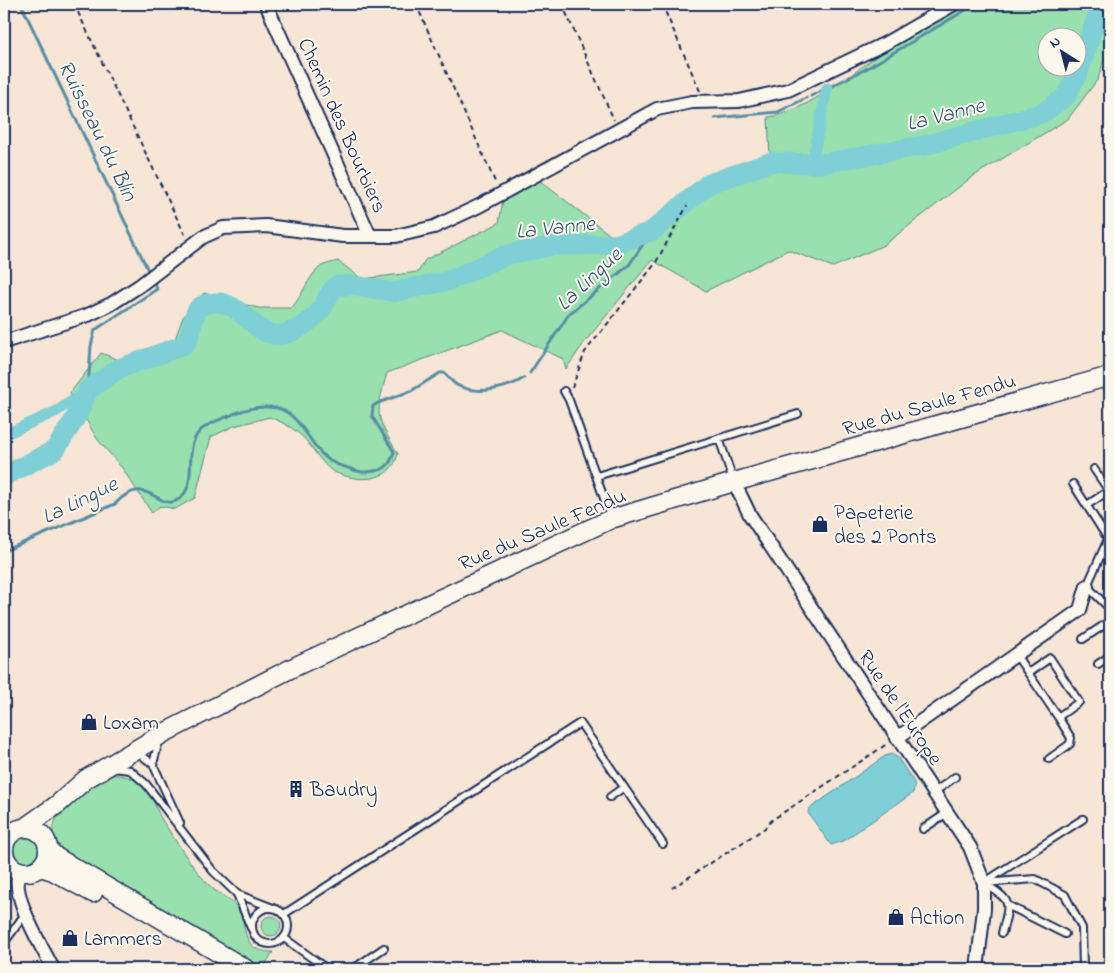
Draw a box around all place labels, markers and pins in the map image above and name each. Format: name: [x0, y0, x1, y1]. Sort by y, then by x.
place label: Papeterie des 2 Ponts: [834, 499, 937, 553]
shop icon: Papeterie des 2 Ponts: [810, 514, 830, 534]
place label: Loxam: [103, 709, 159, 739]
shop icon: Loxam: [79, 712, 99, 732]
place label: Baudry: [309, 776, 377, 808]
building icon: Baudry: [286, 779, 306, 799]
place label: Action: [910, 904, 964, 934]
shop icon: Action: [886, 907, 906, 927]
place label: Lammers: [84, 925, 162, 955]
shop icon: Lammers: [60, 928, 80, 948]

